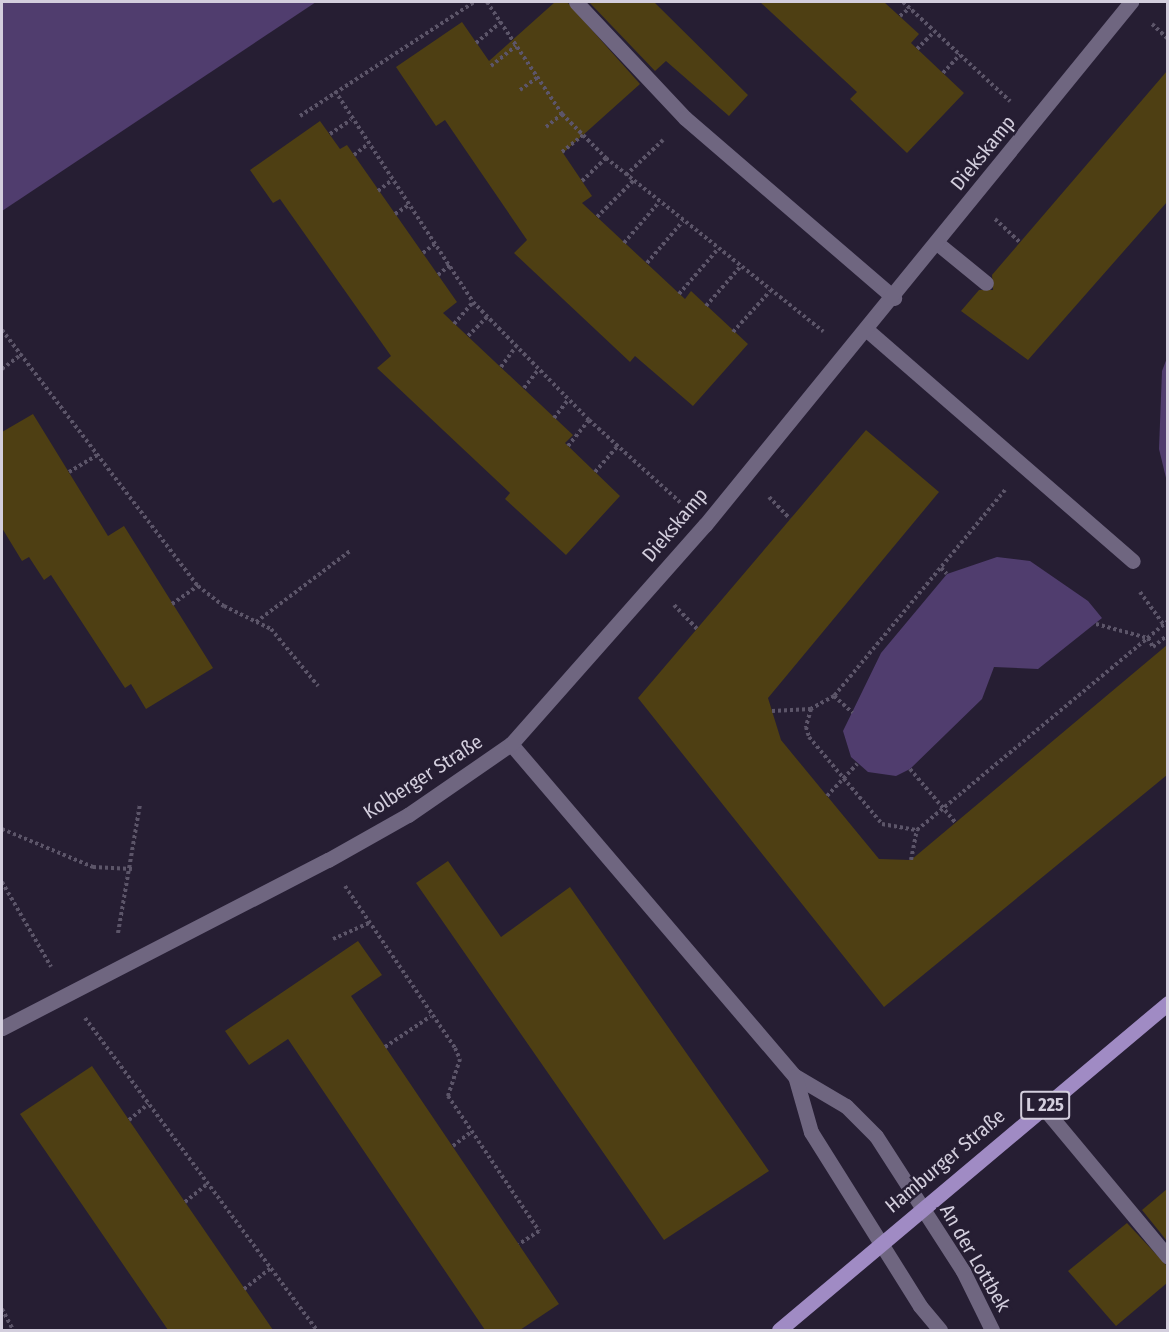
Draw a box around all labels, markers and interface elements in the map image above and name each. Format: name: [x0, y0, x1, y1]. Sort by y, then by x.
street label: Diekskamp: [946, 111, 1020, 195]
street label: Diekskamp: [637, 483, 713, 567]
street label: Kolberger Straße: [359, 730, 487, 824]
road number: L 225: [1020, 1090, 1070, 1120]
street label: Hamburger Straße: [880, 1104, 1010, 1218]
street label: An der Lottbek: [935, 1200, 1015, 1316]

